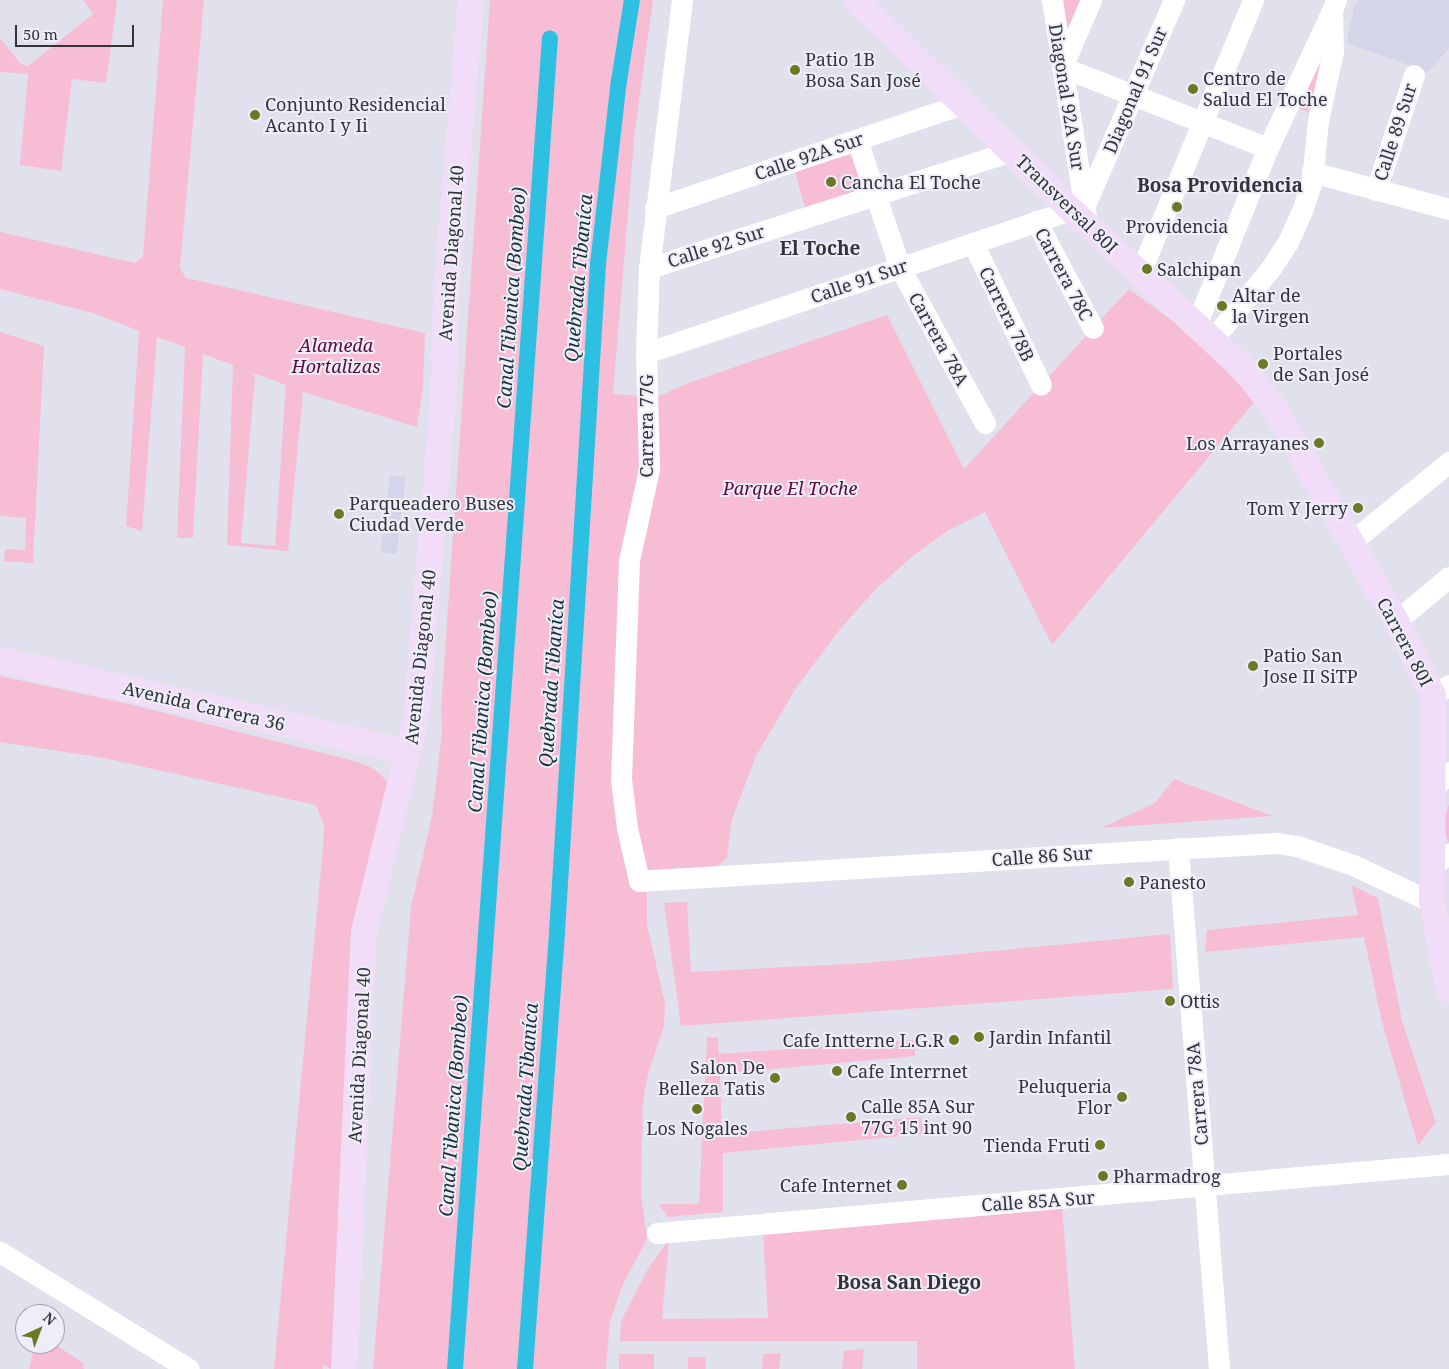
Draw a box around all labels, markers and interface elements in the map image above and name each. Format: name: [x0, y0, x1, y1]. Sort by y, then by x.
scale bar: [18, 15, 136, 47]
street label: Diagonal 92A Sur: [1045, 22, 1089, 172]
street label: Diagonal 91 Sur: [1099, 23, 1171, 157]
text: 50 m: [23, 24, 58, 44]
place label: Patio 1B Bosa San José: [805, 49, 921, 92]
marker: Patio 1B Bosa San José: [789, 64, 801, 76]
place label: Centro de Salud El Toche: [1203, 68, 1328, 110]
street label: Calle 89 Sur: [1369, 81, 1421, 183]
marker: Centro de Salud El Toche: [1187, 83, 1199, 95]
place label: Conjunto Residencial Acanto I y Ii: [265, 94, 446, 136]
marker: Conjunto Residencial Acanto I y Ii: [249, 109, 261, 121]
street label: Calle 92A Sur: [752, 127, 866, 185]
street label: Transversal 80I: [1012, 150, 1122, 258]
street label: Avenida Diagonal 40: [434, 164, 468, 342]
place label: Cancha El Toche: [841, 171, 981, 193]
district label: Bosa Providencia: [1137, 175, 1303, 197]
marker: Cancha El Toche: [825, 176, 837, 188]
water label: Canal Tibanica (Bombeo): [493, 187, 531, 409]
water label: Quebrada Tibaníca: [560, 193, 598, 363]
marker: Providencia: [1171, 201, 1183, 213]
place label: Providencia: [1126, 215, 1228, 237]
street label: Calle 92 Sur: [665, 220, 767, 272]
street label: Carrera 78C: [1031, 224, 1097, 324]
district label: El Toche: [780, 238, 860, 260]
street label: Calle 91 Sur: [808, 254, 910, 308]
place label: Salchipan: [1157, 258, 1241, 280]
street label: Carrera 78B: [975, 263, 1039, 365]
marker: Salchipan: [1141, 263, 1153, 275]
place label: Altar de la Virgen: [1232, 285, 1310, 328]
street label: Carrera 78A: [904, 288, 974, 390]
marker: Altar de la Virgen: [1216, 300, 1228, 312]
park label: Alameda Hortalizas: [292, 335, 380, 378]
place label: Portales de San José: [1273, 343, 1369, 386]
marker: Portales de San José: [1257, 358, 1269, 370]
street label: Carrera 77G: [635, 374, 657, 478]
place label: Los Arrayanes: [1186, 432, 1309, 454]
marker: Los Arrayanes: [1313, 437, 1325, 449]
park label: Parque El Toche: [723, 477, 857, 499]
place label: Parqueadero Buses Ciudad Verde: [349, 493, 514, 536]
place label: Tom Y Jerry: [1247, 497, 1348, 519]
marker: Tom Y Jerry: [1352, 502, 1364, 514]
marker: Parqueadero Buses Ciudad Verde: [333, 508, 345, 520]
street label: Avenida Diagonal 40: [400, 568, 440, 746]
water label: Canal Tibanica (Bombeo): [464, 591, 502, 813]
street label: Carrera 80I: [1373, 594, 1437, 690]
water label: Quebrada Tibaníca: [535, 598, 569, 768]
place label: Patio San Jose II SiTP: [1263, 645, 1358, 688]
marker: Patio San Jose II SiTP: [1247, 660, 1259, 672]
street label: Avenida Carrera 36: [121, 677, 287, 735]
street label: Calle 86 Sur: [991, 842, 1093, 870]
place label: Panesto: [1139, 871, 1206, 893]
marker: Panesto: [1123, 876, 1135, 888]
street label: Avenida Diagonal 40: [344, 967, 374, 1143]
place label: Ottis: [1180, 990, 1220, 1012]
water label: Canal Tibanica (Bombeo): [435, 995, 473, 1217]
marker: Ottis: [1164, 995, 1176, 1007]
water label: Quebrada Tibaníca: [509, 1002, 543, 1172]
place label: Jardin Infantil: [989, 1026, 1111, 1048]
place label: Cafe Intterne L.G.R: [782, 1029, 944, 1051]
marker: Jardin Infantil: [973, 1031, 985, 1043]
marker: Cafe Intterne L.G.R: [948, 1034, 960, 1046]
street label: Carrera 78A: [1182, 1041, 1212, 1147]
place label: Salon De Belleza Tatis: [658, 1057, 765, 1100]
place label: Cafe Interrnet: [847, 1060, 968, 1082]
marker: Cafe Interrnet: [831, 1065, 843, 1077]
marker: Salon De Belleza Tatis: [769, 1072, 781, 1084]
place label: Peluqueria Flor: [1018, 1076, 1112, 1118]
marker: Peluqueria Flor: [1116, 1091, 1128, 1103]
place label: Calle 85A Sur 77G 15 int 90: [861, 1096, 975, 1138]
marker: Los Nogales: [691, 1103, 703, 1115]
marker: Calle 85A Sur 77G 15 int 90: [845, 1111, 857, 1123]
place label: Los Nogales: [646, 1117, 748, 1139]
place label: Tienda Fruti: [983, 1134, 1090, 1156]
marker: Tienda Fruti: [1094, 1139, 1106, 1151]
place label: Pharmadrog: [1113, 1165, 1221, 1187]
marker: Pharmadrog: [1097, 1170, 1109, 1182]
place label: Cafe Internet: [780, 1174, 892, 1196]
marker: Cafe Internet: [896, 1179, 908, 1191]
street label: Calle 85A Sur: [980, 1186, 1096, 1216]
district label: Bosa San Diego: [837, 1272, 981, 1294]
north arrow: [15, 1304, 65, 1354]
text: N: [39, 1308, 60, 1329]

